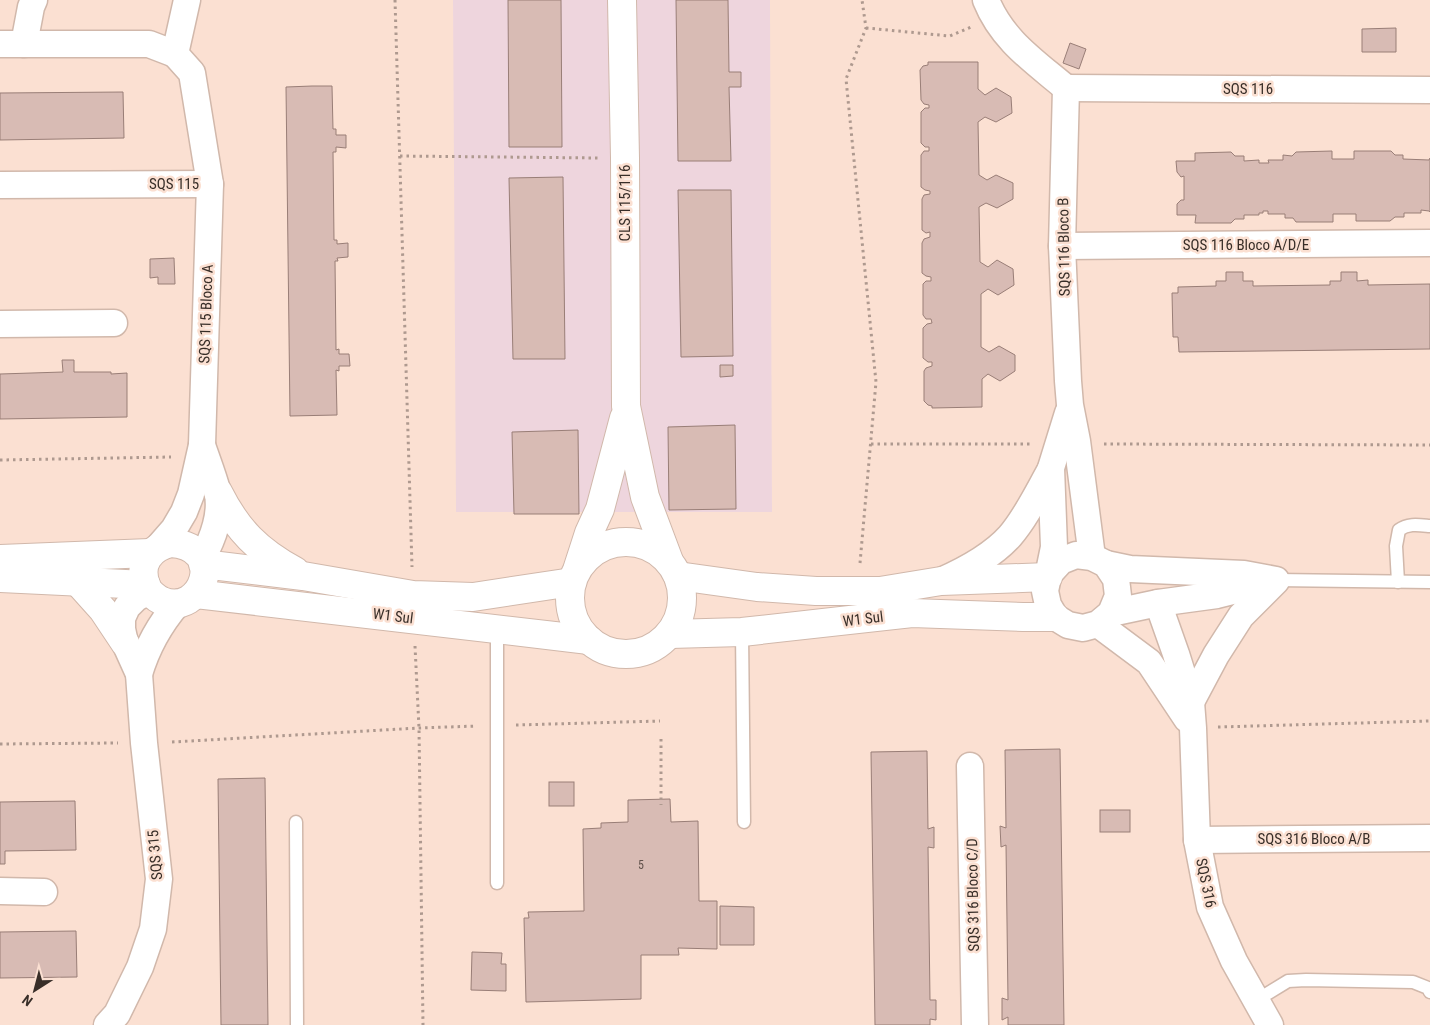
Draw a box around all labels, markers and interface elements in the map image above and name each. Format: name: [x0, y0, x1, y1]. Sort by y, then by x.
street label: SQS 116: [1223, 80, 1273, 98]
street label: CLS 115/116: [616, 165, 634, 241]
street label: SQS 115: [149, 175, 199, 193]
street label: SQS 116 Bloco B: [1054, 197, 1074, 297]
street label: SQS 116 Bloco A/D/E: [1183, 236, 1309, 254]
street label: SQS 115 Bloco A: [195, 264, 217, 364]
street label: W1 Sul: [372, 605, 414, 627]
street label: W1 Sul: [842, 608, 884, 630]
street label: SQS 315: [144, 829, 166, 881]
street label: SQS 316 Bloco A/B: [1257, 830, 1371, 848]
street label: SQS 316 Bloco C/D: [963, 838, 983, 952]
street label: SQS 316: [1192, 857, 1220, 909]
house number: 5: [638, 858, 644, 872]
north arrow: [10, 965, 60, 1015]
text: N: [19, 992, 36, 1010]

